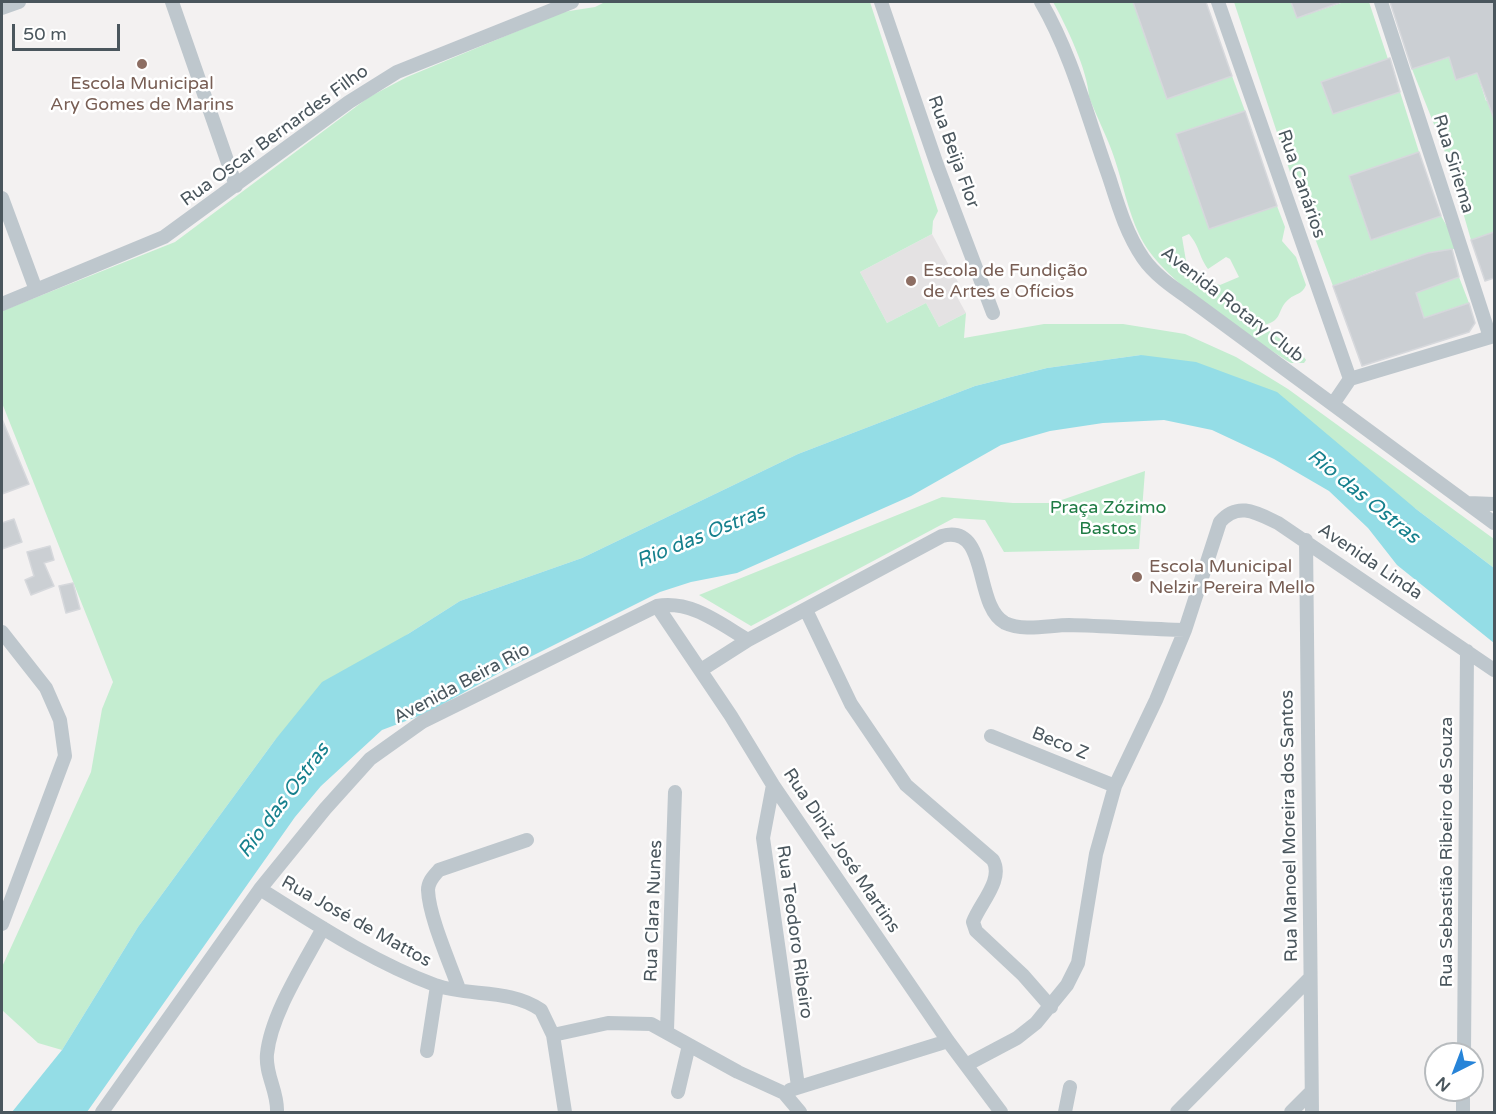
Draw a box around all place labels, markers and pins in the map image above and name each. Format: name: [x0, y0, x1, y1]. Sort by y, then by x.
marker: Escola Municipal Ary Gomes de Marins: [135, 57, 149, 71]
place label: Escola Municipal Ary Gomes de Marins: [50, 73, 234, 116]
place label: Escola de Fundição de Artes e Ofícios: [923, 260, 1088, 302]
marker: Escola de Fundição de Artes e Ofícios: [904, 274, 918, 288]
place label: Escola Municipal Nelzir Pereira Mello: [1149, 556, 1315, 598]
marker: Escola Municipal Nelzir Pereira Mello: [1130, 570, 1144, 584]

